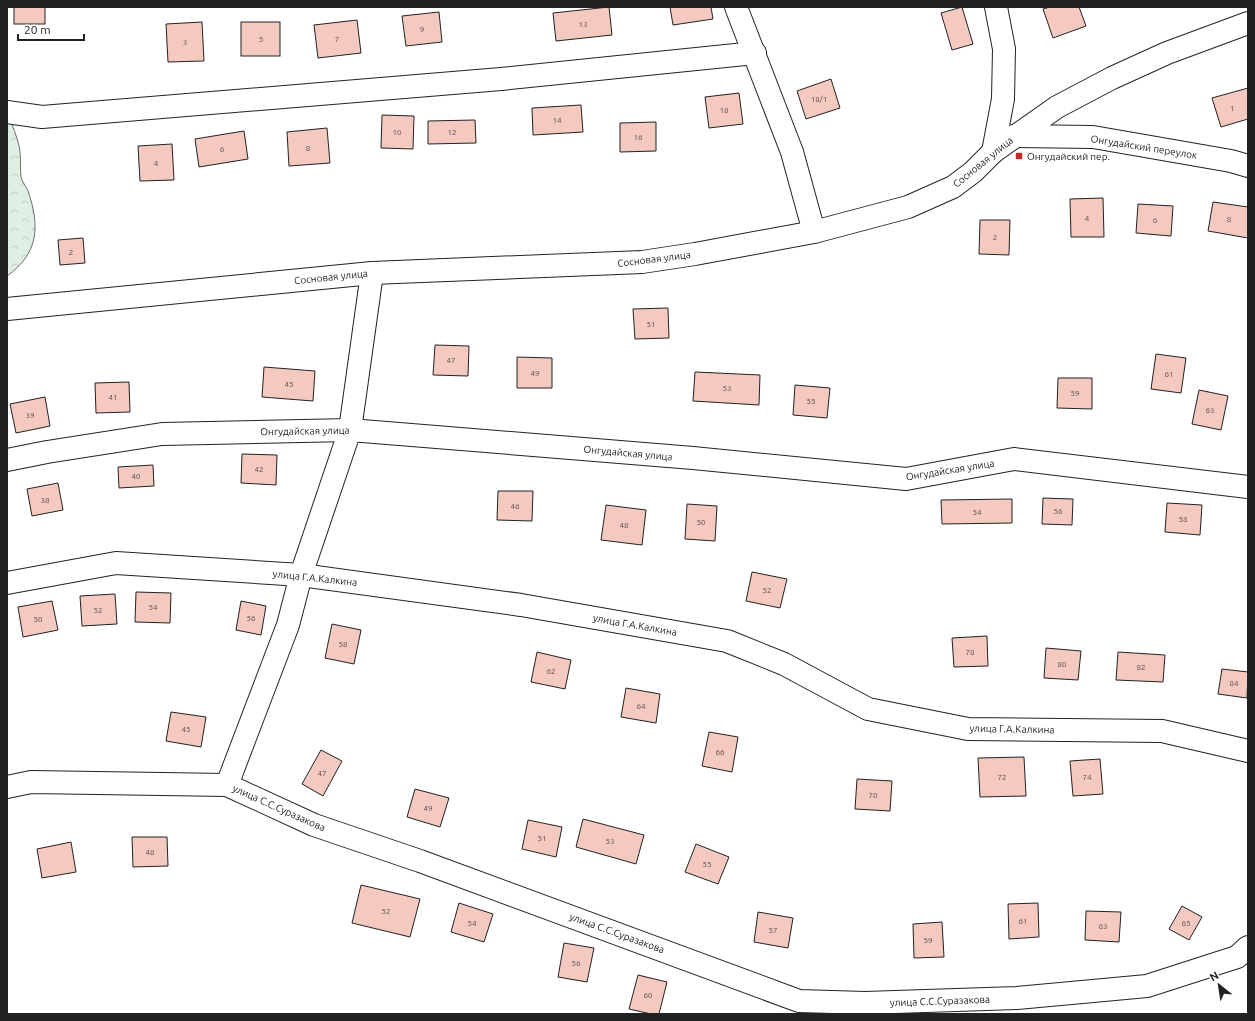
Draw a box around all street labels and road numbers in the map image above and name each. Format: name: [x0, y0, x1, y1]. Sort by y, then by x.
street label: Онгудайский переулок: [1090, 133, 1198, 161]
street label: Сосновая улица: [951, 134, 1015, 190]
street label: Сосновая улица: [617, 249, 691, 269]
street label: Сосновая улица: [294, 268, 368, 286]
street label: Онгудайская улица: [260, 425, 350, 437]
street label: Онгудайская улица: [583, 444, 673, 462]
street label: Онгудайская улица: [905, 458, 995, 482]
street label: улица Г.А.Калкина: [272, 568, 358, 588]
street label: улица Г.А.Калкина: [592, 612, 678, 638]
street label: улица Г.А.Калкина: [969, 723, 1055, 735]
street label: улица С.С.Суразакова: [231, 783, 327, 833]
street label: улица С.С.Суразакова: [568, 911, 666, 955]
street label: улица С.С.Суразакова: [890, 994, 990, 1008]

